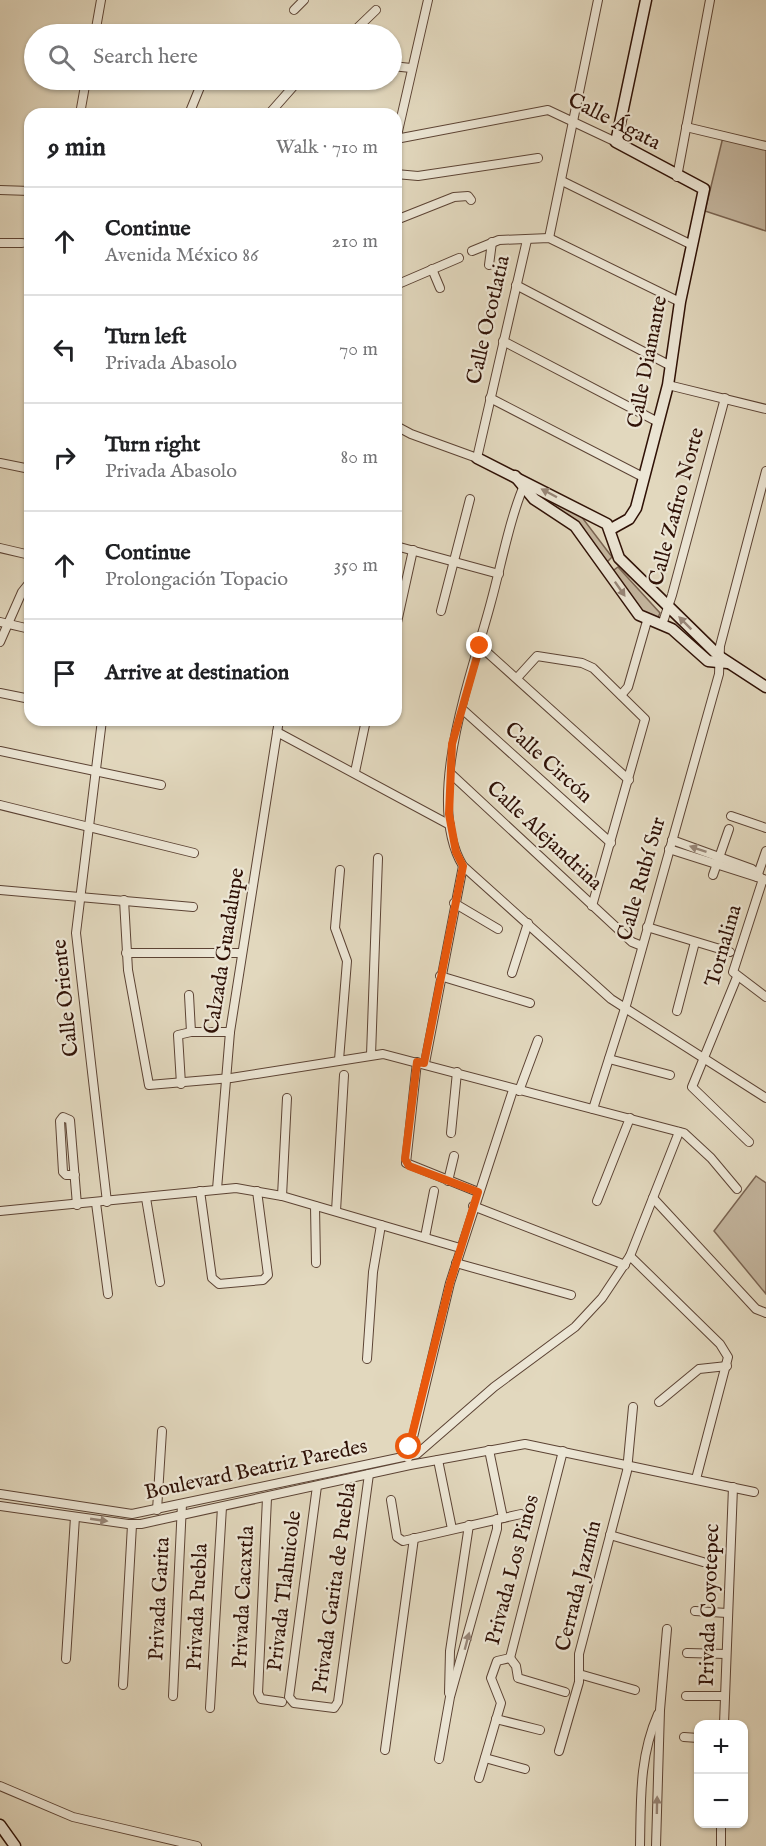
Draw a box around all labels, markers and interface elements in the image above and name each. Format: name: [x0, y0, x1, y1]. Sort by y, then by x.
search box: [24, 24, 402, 90]
icon: search: [45, 41, 78, 74]
text: Search here: [93, 43, 198, 71]
street label: Calle Ágata: [563, 86, 666, 157]
text: 9 min: [48, 131, 106, 164]
text: Walk · 710 m: [276, 135, 378, 160]
text: Continue: [105, 215, 191, 243]
icon: ahead: [48, 225, 81, 258]
text: 210 m: [332, 229, 378, 254]
text: Avenida México 86: [105, 243, 258, 268]
street label: Calle Ocotlatia: [461, 252, 517, 387]
street label: Calle Diamante: [622, 293, 674, 431]
text: Turn left: [105, 323, 187, 351]
icon: left: [48, 333, 81, 366]
text: 70 m: [339, 337, 378, 362]
text: Privada Abasolo: [105, 351, 237, 376]
street label: Calle Zafiro Norte: [643, 425, 711, 589]
text: Turn right: [105, 431, 200, 459]
icon: right: [48, 441, 81, 474]
text: 80 m: [341, 445, 378, 470]
text: Privada Abasolo: [105, 459, 237, 484]
one-way arrow: [541, 488, 558, 498]
text: Continue: [105, 539, 191, 567]
icon: ahead: [48, 549, 81, 582]
text: 350 m: [334, 553, 378, 578]
text: Prolongación Topacio: [105, 567, 288, 592]
one-way arrow: [614, 581, 625, 597]
one-way arrow: [677, 616, 692, 630]
route end: [466, 632, 492, 658]
icon: arrive: [48, 657, 81, 690]
text: Arrive at destination: [105, 659, 289, 687]
street label: Calle Circón: [498, 716, 598, 810]
street label: Calle Alejandrina: [480, 775, 608, 897]
street label: Calle Rubí Sur: [611, 814, 673, 944]
one-way arrow: [689, 844, 707, 853]
street label: Calzada Guadalupe: [199, 866, 252, 1036]
street label: Tornalina: [699, 901, 749, 990]
street label: Calle Oriente: [46, 938, 86, 1058]
street label: Boulevard Beatriz Paredes: [142, 1433, 370, 1507]
route start: [395, 1433, 421, 1459]
street label: Privada Garita de Puebla: [307, 1480, 363, 1695]
street label: Privada Los Pinos: [480, 1492, 546, 1648]
street label: Privada Tlahuicole: [262, 1509, 308, 1673]
one-way arrow: [90, 1516, 109, 1525]
street label: Cerrada Jazmín: [550, 1518, 608, 1654]
street label: Privada Coyotepec: [694, 1523, 726, 1687]
street label: Privada Cacaxtla: [227, 1524, 261, 1669]
street label: Privada Garita: [143, 1536, 177, 1662]
street label: Privada Puebla: [181, 1542, 215, 1671]
one-way arrow: [462, 1632, 472, 1650]
map controls: [694, 1720, 748, 1828]
button: +: [694, 1720, 748, 1774]
button: −: [694, 1774, 748, 1828]
one-way arrow: [652, 1796, 662, 1815]

